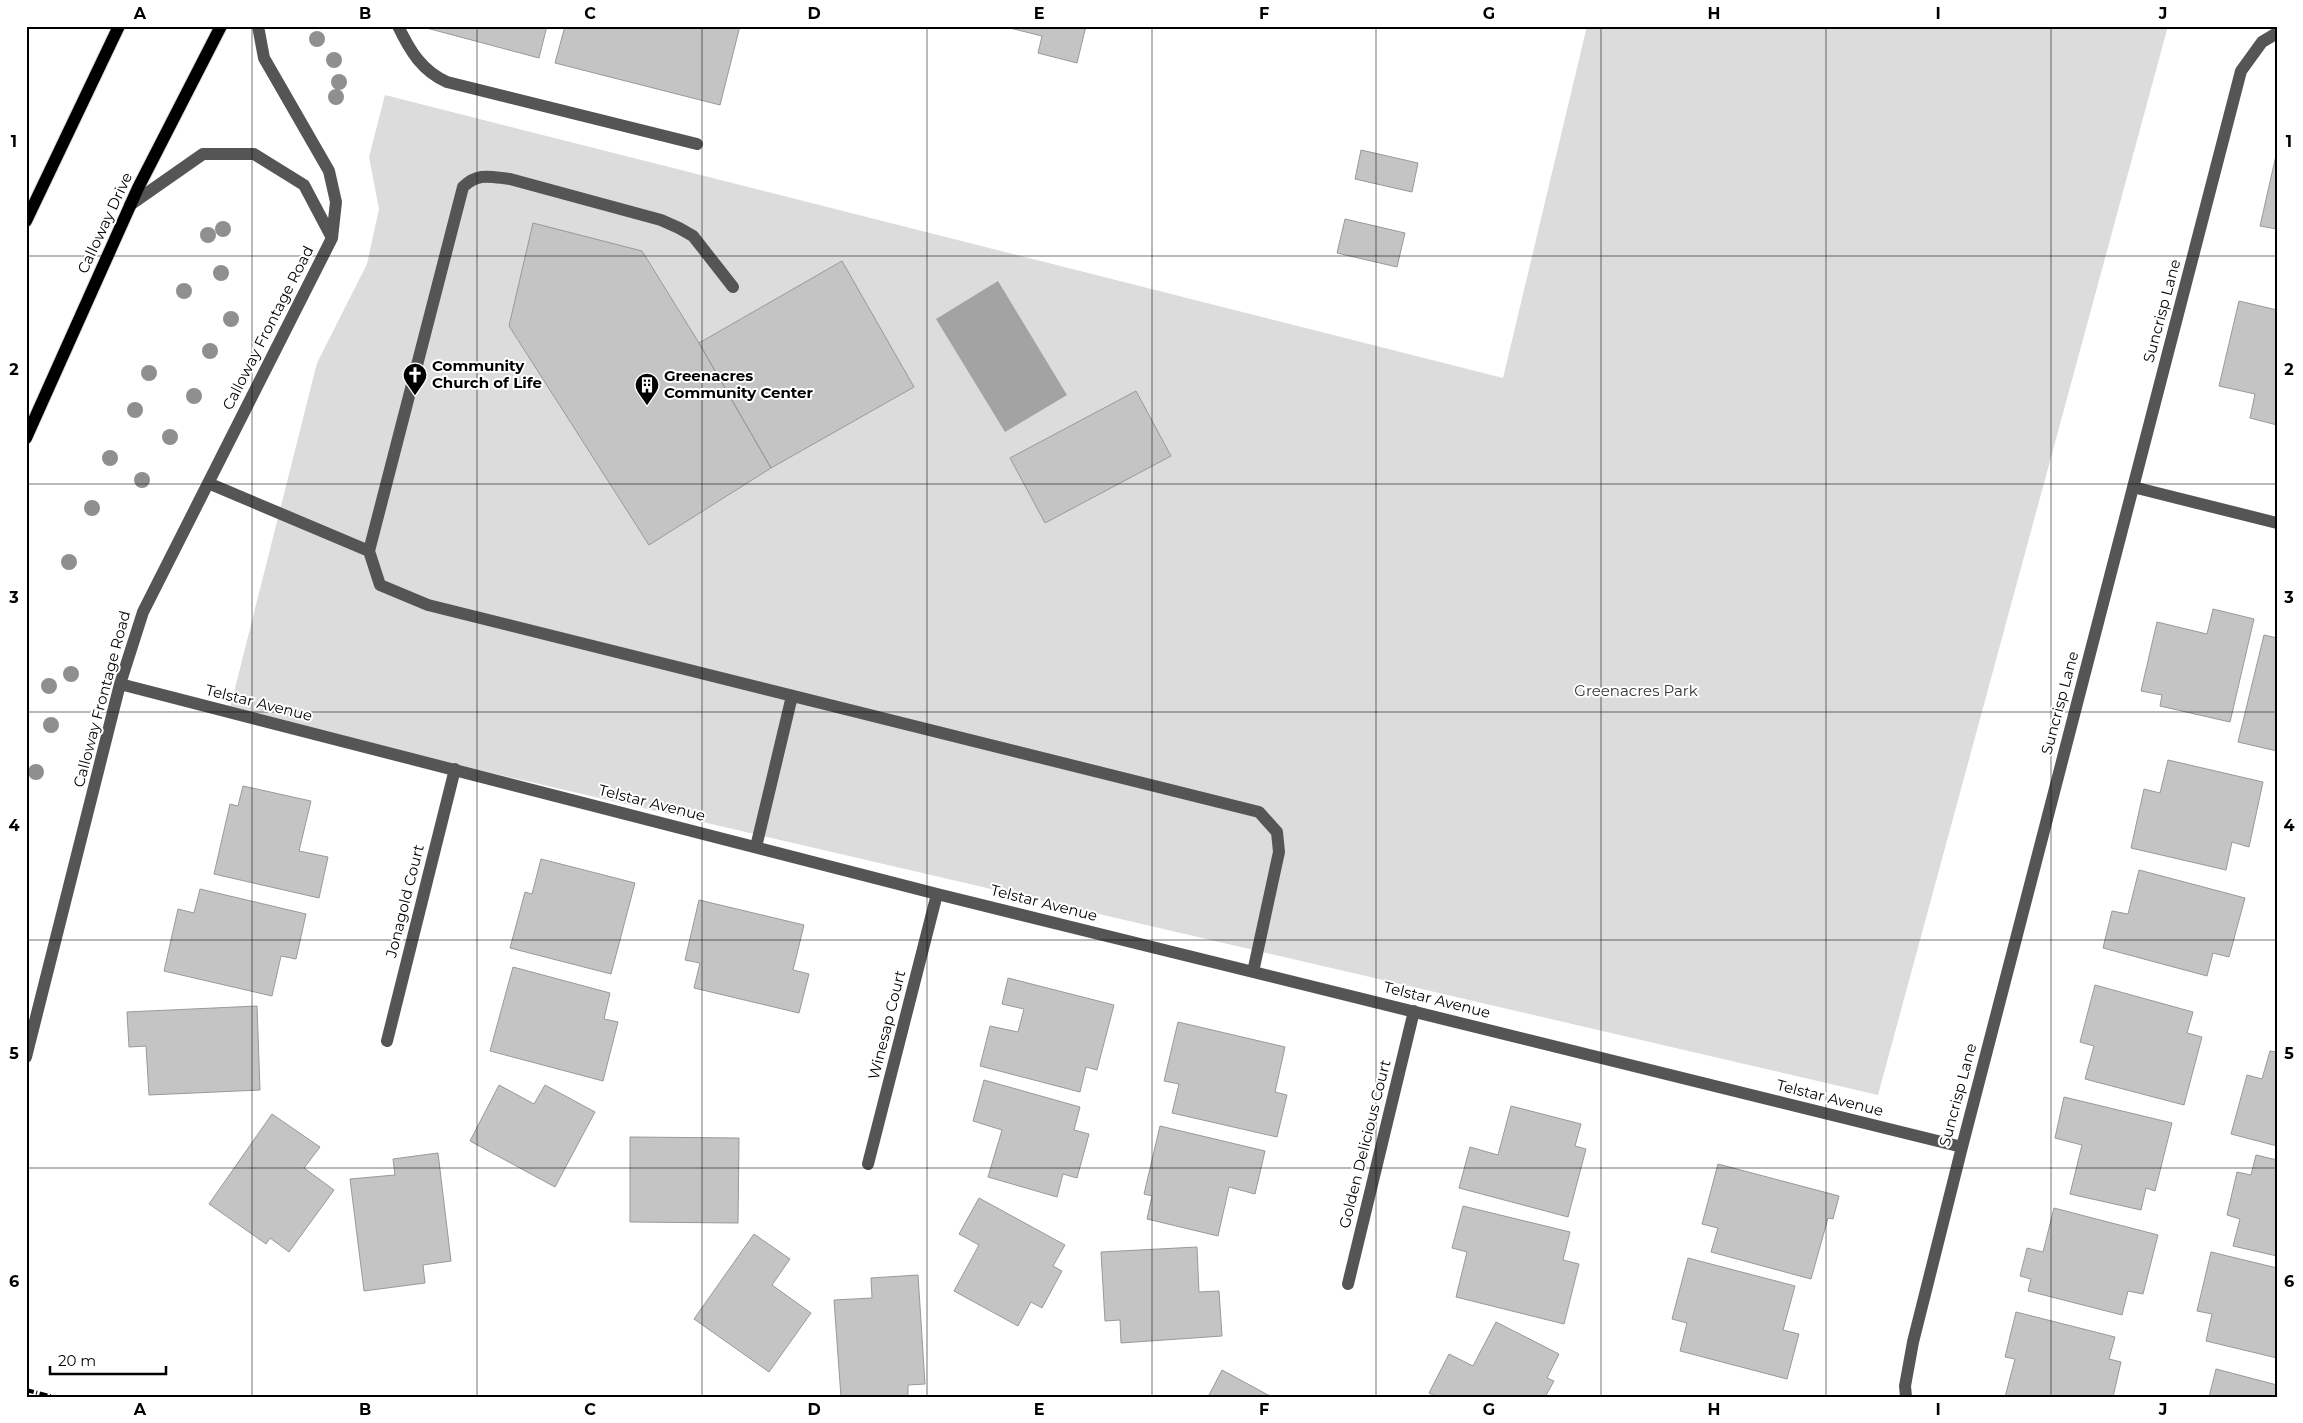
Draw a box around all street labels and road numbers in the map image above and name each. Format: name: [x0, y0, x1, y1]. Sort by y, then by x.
street label: Calloway Drive: [73, 169, 136, 276]
street label: Calloway Frontage Road: [218, 242, 317, 413]
street label: Suncrisp Lane: [2139, 257, 2184, 365]
street label: Calloway Frontage Road: [69, 609, 134, 789]
street label: Suncrisp Lane: [2037, 649, 2082, 757]
street label: Telstar Avenue: [204, 680, 314, 725]
street label: Telstar Avenue: [597, 780, 707, 825]
street label: Jonagold Court: [381, 842, 428, 960]
street label: Telstar Avenue: [989, 880, 1099, 925]
street label: Winesap Court: [864, 968, 909, 1082]
street label: Telstar Avenue: [1382, 977, 1492, 1022]
street label: Suncrisp Lane: [1935, 1041, 1980, 1149]
street label: Golden Delicious Court: [1334, 1058, 1395, 1230]
street label: Telstar Avenue: [1775, 1075, 1885, 1120]

